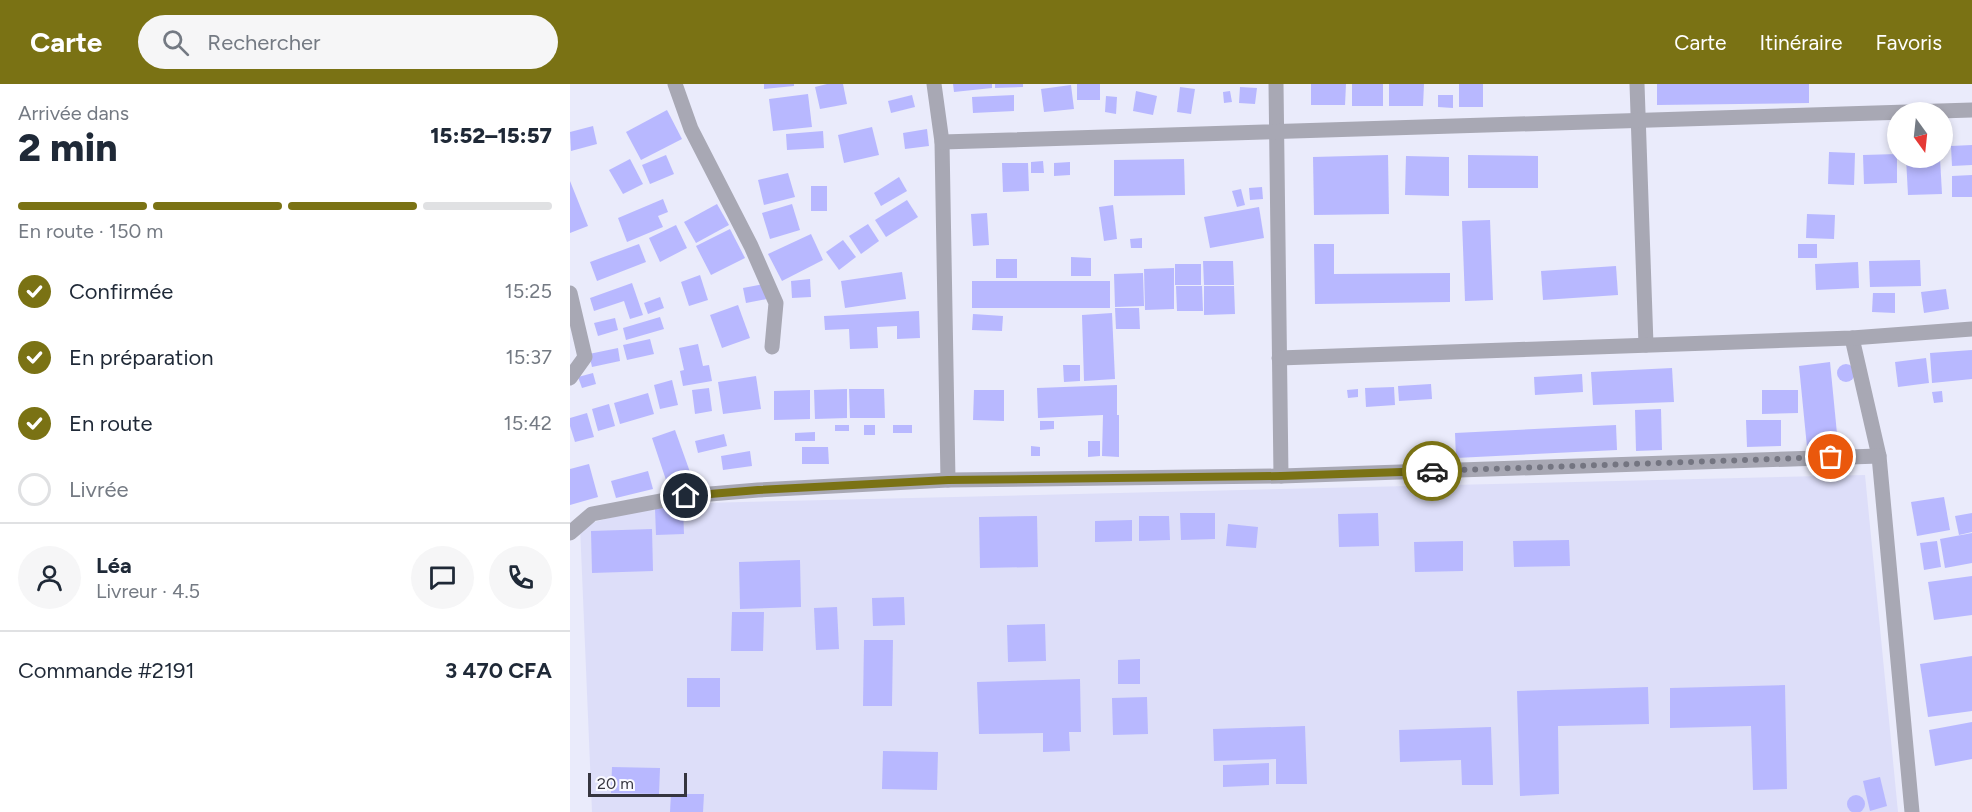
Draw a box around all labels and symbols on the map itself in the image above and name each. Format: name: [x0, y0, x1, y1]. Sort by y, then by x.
north arrow: [1887, 102, 1953, 168]
pin: [1805, 431, 1856, 482]
courier: [1402, 441, 1462, 501]
pin: [660, 470, 711, 521]
scale bar: [588, 770, 687, 798]

